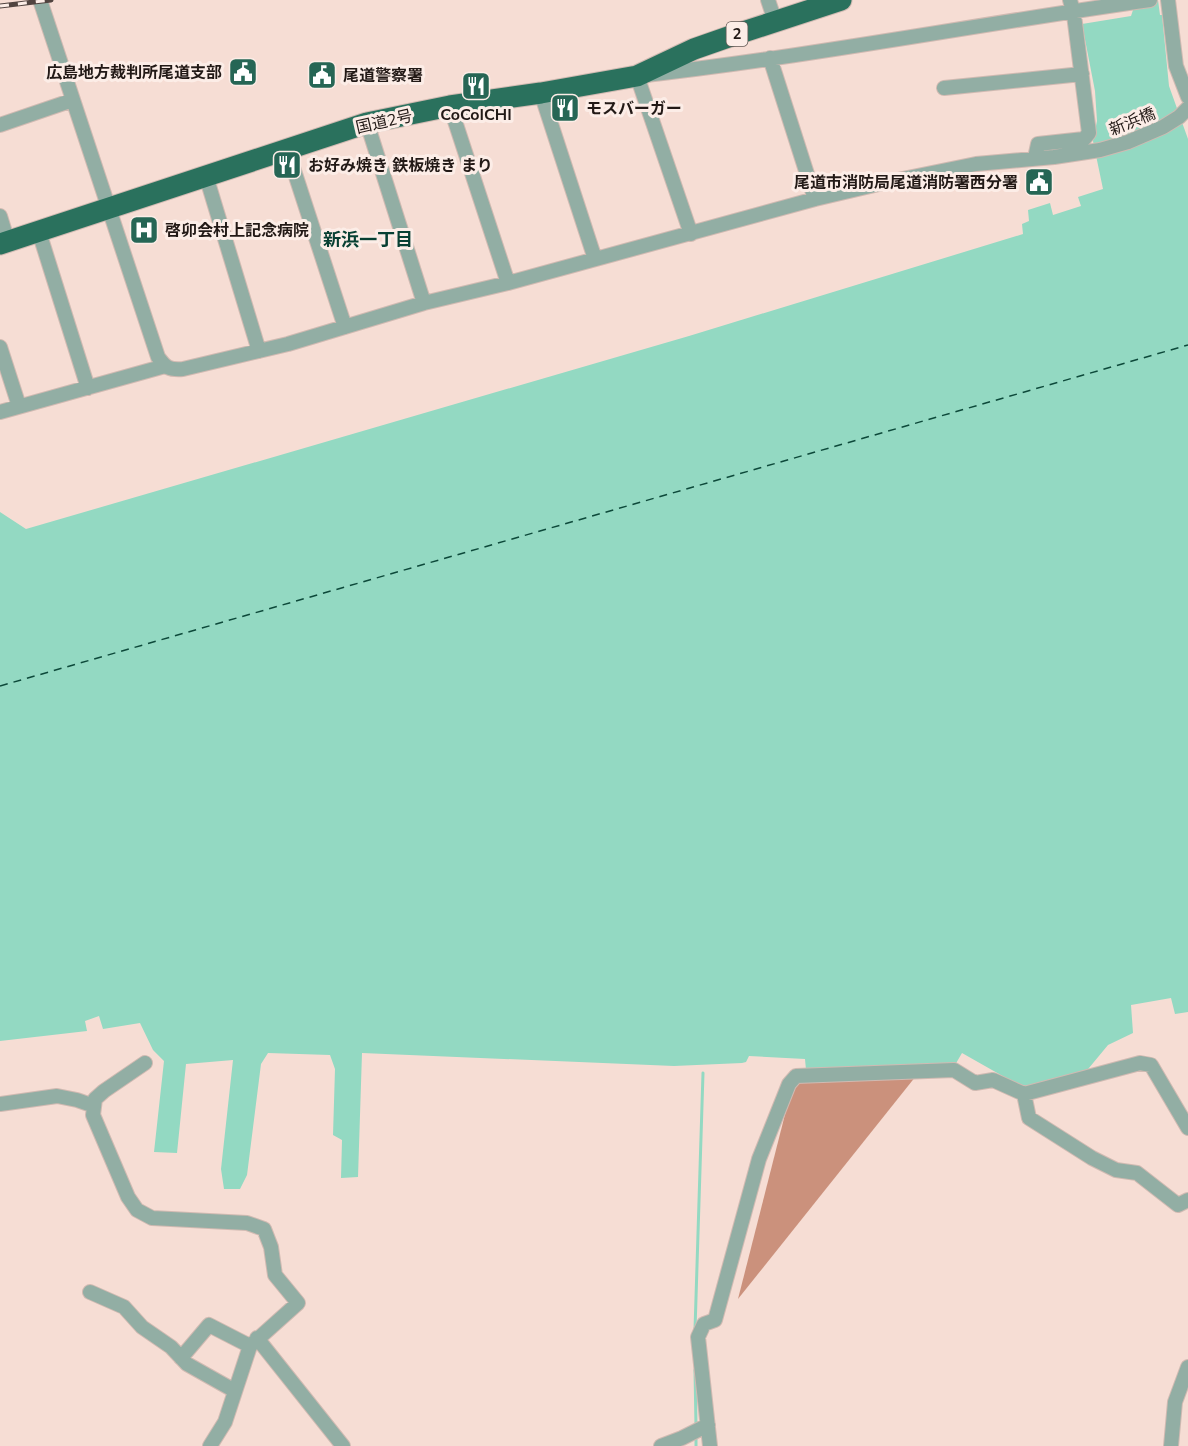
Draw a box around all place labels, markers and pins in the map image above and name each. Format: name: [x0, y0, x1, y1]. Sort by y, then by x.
public building icon: 広島地方裁判所尾道支部: [227, 56, 259, 88]
public building icon: 尾道警察署: [306, 59, 338, 91]
place label: 広島地方裁判所尾道支部: [46, 62, 222, 84]
place label: 尾道警察署: [343, 65, 423, 87]
restaurant icon: CoCoICHI: [460, 70, 492, 102]
restaurant icon: モスバーガー: [549, 92, 581, 124]
place label: モスバーガー: [586, 98, 682, 120]
place label: CoCoICHI: [440, 104, 512, 126]
restaurant icon: お好み焼き 鉄板焼き まり: [271, 149, 303, 181]
place label: お好み焼き 鉄板焼き まり: [308, 155, 493, 177]
public building icon: 尾道市消防局尾道消防署西分署: [1023, 166, 1055, 198]
place label: 尾道市消防局尾道消防署西分署: [794, 172, 1018, 194]
hospital icon: 啓卯会村上記念病院: [128, 214, 160, 246]
place label: 啓卯会村上記念病院: [165, 220, 309, 242]

